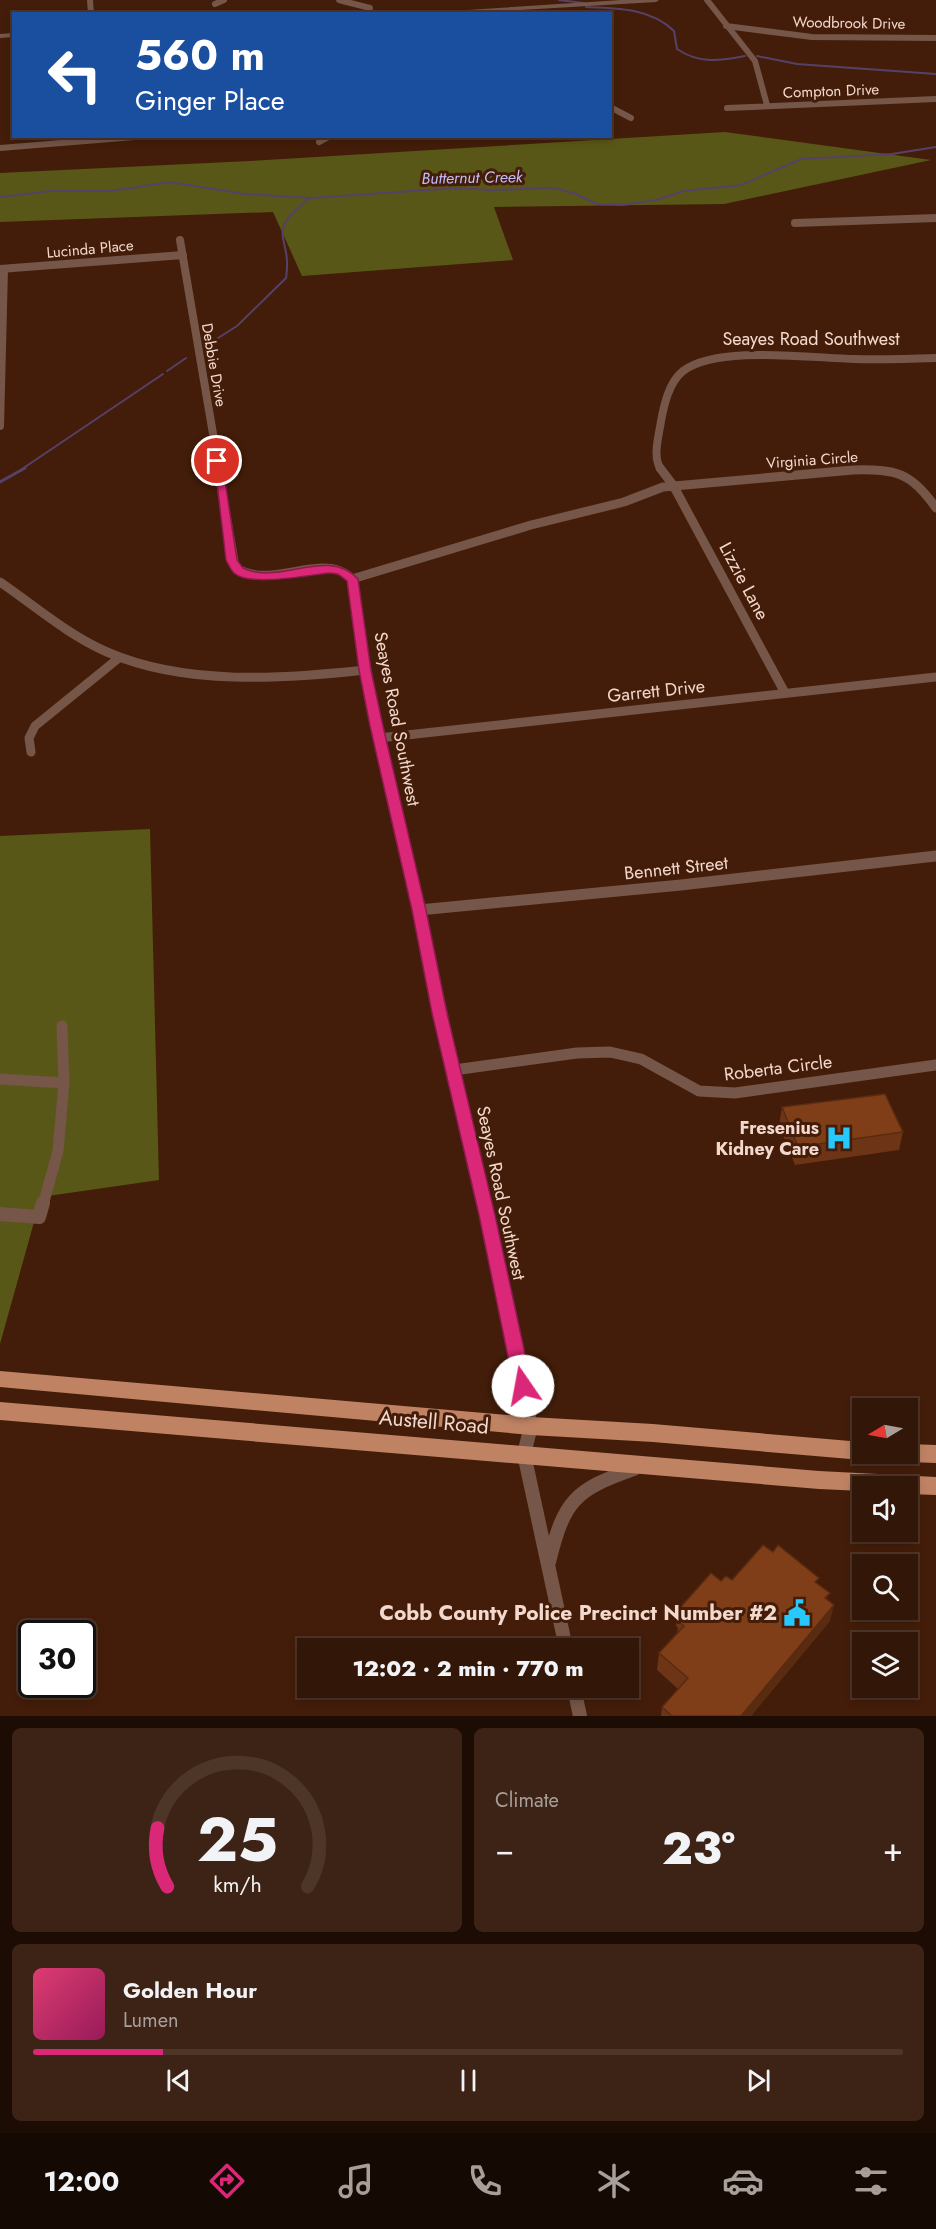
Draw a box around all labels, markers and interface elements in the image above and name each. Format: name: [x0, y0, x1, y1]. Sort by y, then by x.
street label: Woodbrook Drive: [792, 11, 906, 35]
text: 560 m: [135, 25, 265, 86]
icon: left: [36, 36, 114, 114]
street label: Compton Drive: [783, 78, 880, 104]
text: Ginger Place: [135, 81, 285, 120]
water label: Butternut Creek: [421, 165, 524, 190]
street label: Lucinda Place: [46, 234, 135, 264]
street label: Debbie Drive: [196, 321, 232, 409]
street label: Seayes Road Southwest: [722, 326, 900, 352]
pin: [191, 435, 242, 486]
icon: arrive: [200, 444, 233, 477]
street label: Virginia Circle: [765, 446, 859, 474]
street label: Lizzie Lane: [713, 537, 775, 625]
street label: Seayes Road Southwest: [367, 630, 427, 809]
street label: Garrett Drive: [606, 673, 706, 709]
street label: Bennett Street: [623, 850, 730, 886]
street label: Roberta Circle: [722, 1048, 834, 1088]
street label: Seayes Road Southwest: [470, 1104, 532, 1283]
place label: Fresenius Kidney Care: [715, 1115, 819, 1162]
hospital icon: Fresenius Kidney Care: [824, 1123, 854, 1153]
position arrow: [491, 1354, 555, 1418]
north arrow: [852, 1398, 918, 1464]
map controls: [852, 1398, 918, 1698]
street label: Austell Road: [378, 1402, 490, 1442]
button: sound: [852, 1476, 918, 1542]
button: search: [852, 1554, 918, 1620]
place label: Cobb County Police Precinct Number #2: [379, 1598, 777, 1628]
public building icon: Cobb County Police Precinct Number #2: [782, 1598, 812, 1628]
speed limit sign: 30: [18, 1620, 96, 1698]
button: layers: [852, 1632, 918, 1698]
text: 12:02 · 2 min · 770 m: [352, 1652, 584, 1684]
text: Climate: [495, 1786, 559, 1815]
text: 25: [196, 1794, 278, 1884]
text: 23°: [662, 1816, 735, 1881]
text: −: [495, 1826, 514, 1873]
text: +: [883, 1826, 903, 1873]
text: km/h: [213, 1869, 261, 1900]
text: Golden Hour: [123, 1974, 257, 2006]
text: Lumen: [123, 2006, 179, 2035]
icon: previous: [162, 2064, 195, 2097]
icon: pause: [452, 2064, 485, 2097]
icon: next: [742, 2064, 775, 2097]
icon: directions: [206, 2160, 248, 2202]
icon: music: [335, 2160, 377, 2202]
icon: phone: [464, 2160, 506, 2202]
icon: climate: [593, 2160, 635, 2202]
icon: car: [722, 2160, 764, 2202]
icon: filters: [850, 2160, 892, 2202]
text: 12:00: [43, 2162, 119, 2201]

